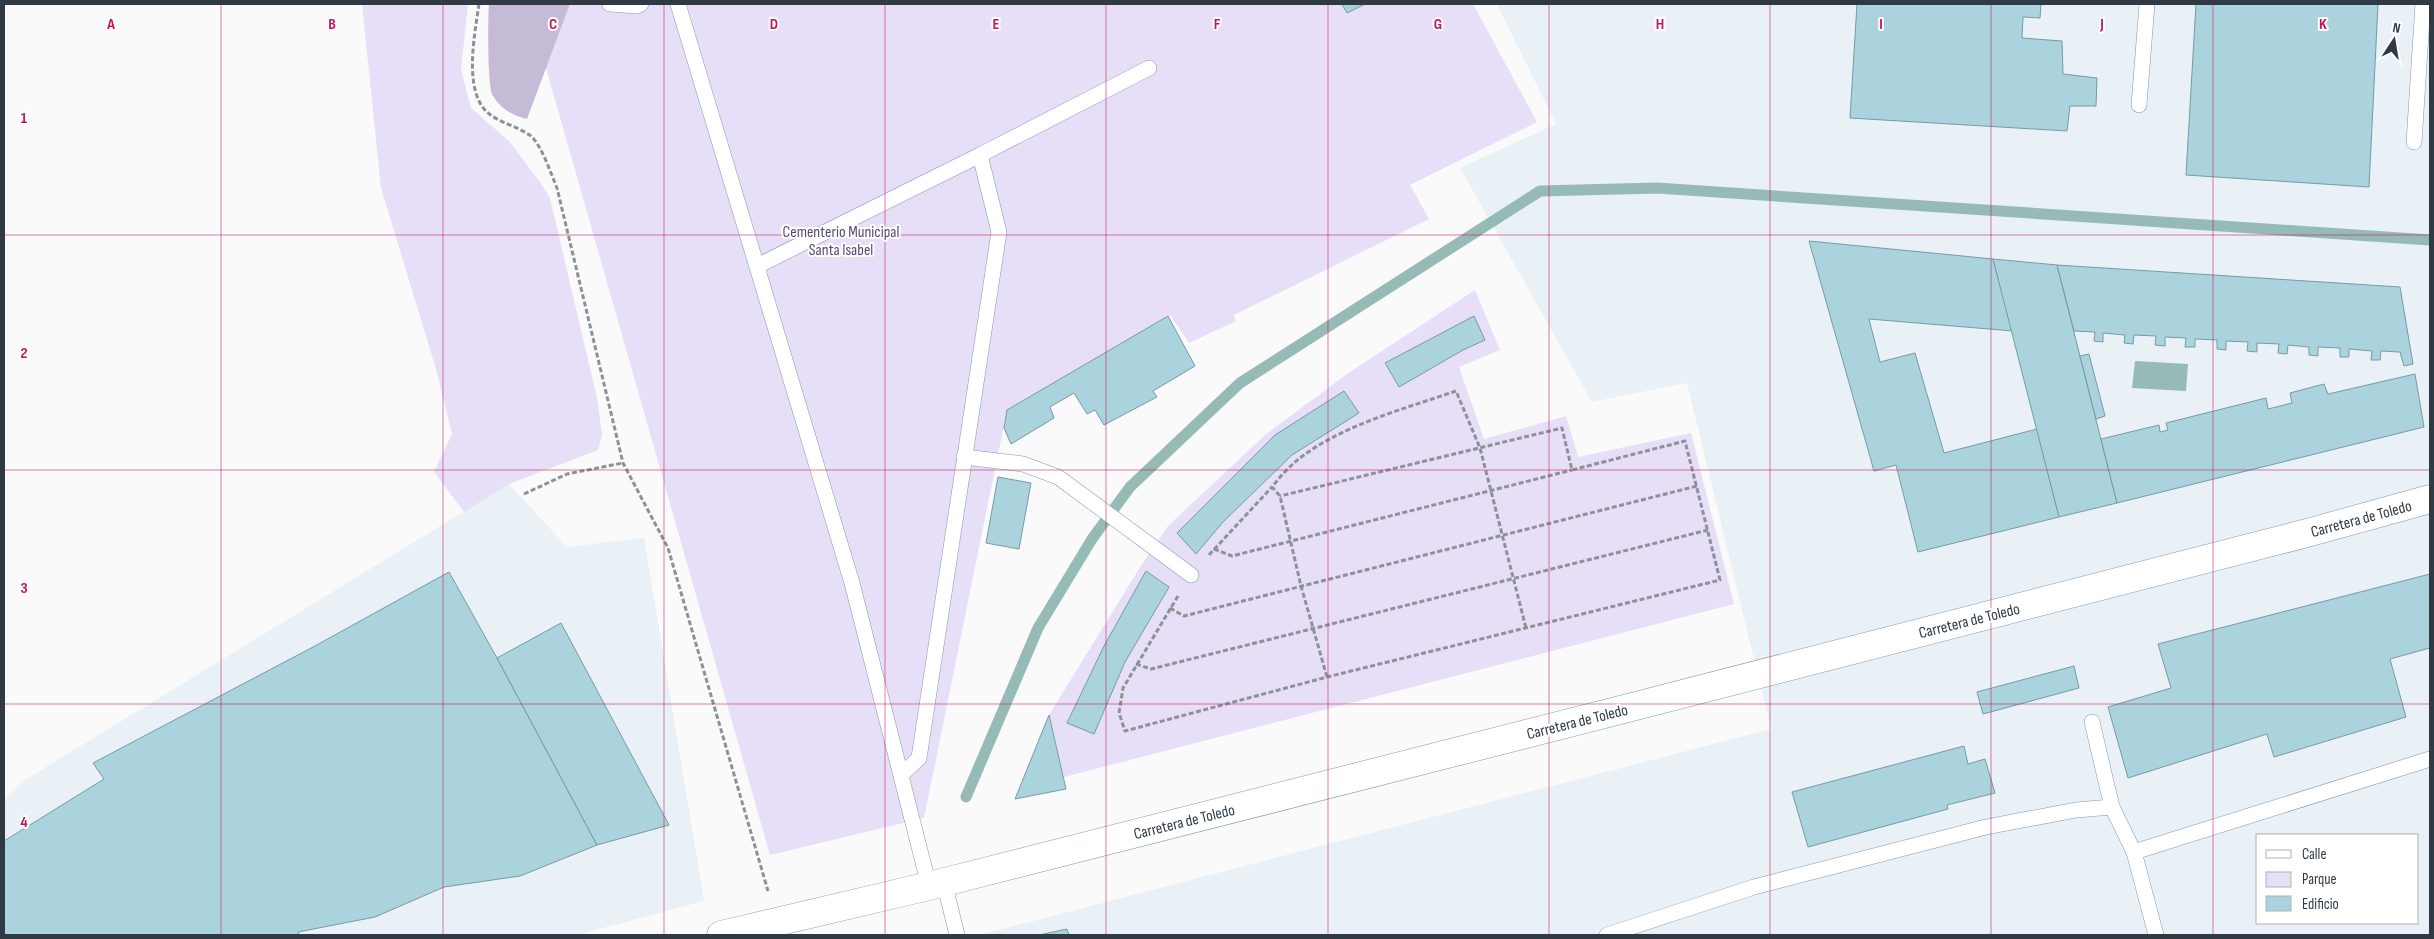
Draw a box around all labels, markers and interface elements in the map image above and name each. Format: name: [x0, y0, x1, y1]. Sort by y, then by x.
text: A: [106, 15, 115, 34]
text: B: [328, 15, 336, 34]
text: C: [549, 15, 557, 34]
text: D: [770, 15, 778, 34]
text: E: [993, 15, 1000, 34]
text: F: [1214, 15, 1221, 34]
text: G: [1434, 15, 1442, 34]
text: H: [1656, 15, 1664, 34]
text: I: [1879, 15, 1883, 34]
text: J: [2099, 15, 2104, 34]
text: K: [2319, 15, 2327, 34]
north arrow: [2369, 15, 2419, 65]
text: N: [2391, 19, 2402, 37]
text: 1: [21, 109, 28, 128]
park label: Cementerio Municipal Santa Isabel: [783, 223, 899, 260]
text: 2: [20, 344, 28, 363]
street label: Carretera de Toledo: [2309, 497, 2414, 542]
text: 3: [20, 579, 28, 598]
street label: Carretera de Toledo: [1917, 600, 2022, 643]
street label: Carretera de Toledo: [1525, 701, 1630, 744]
street label: Carretera de Toledo: [1132, 801, 1237, 844]
text: 4: [20, 813, 28, 832]
legend: [2256, 834, 2419, 924]
text: Calle: [2302, 845, 2326, 864]
text: Parque: [2302, 870, 2337, 889]
text: Edificio: [2302, 895, 2339, 914]

